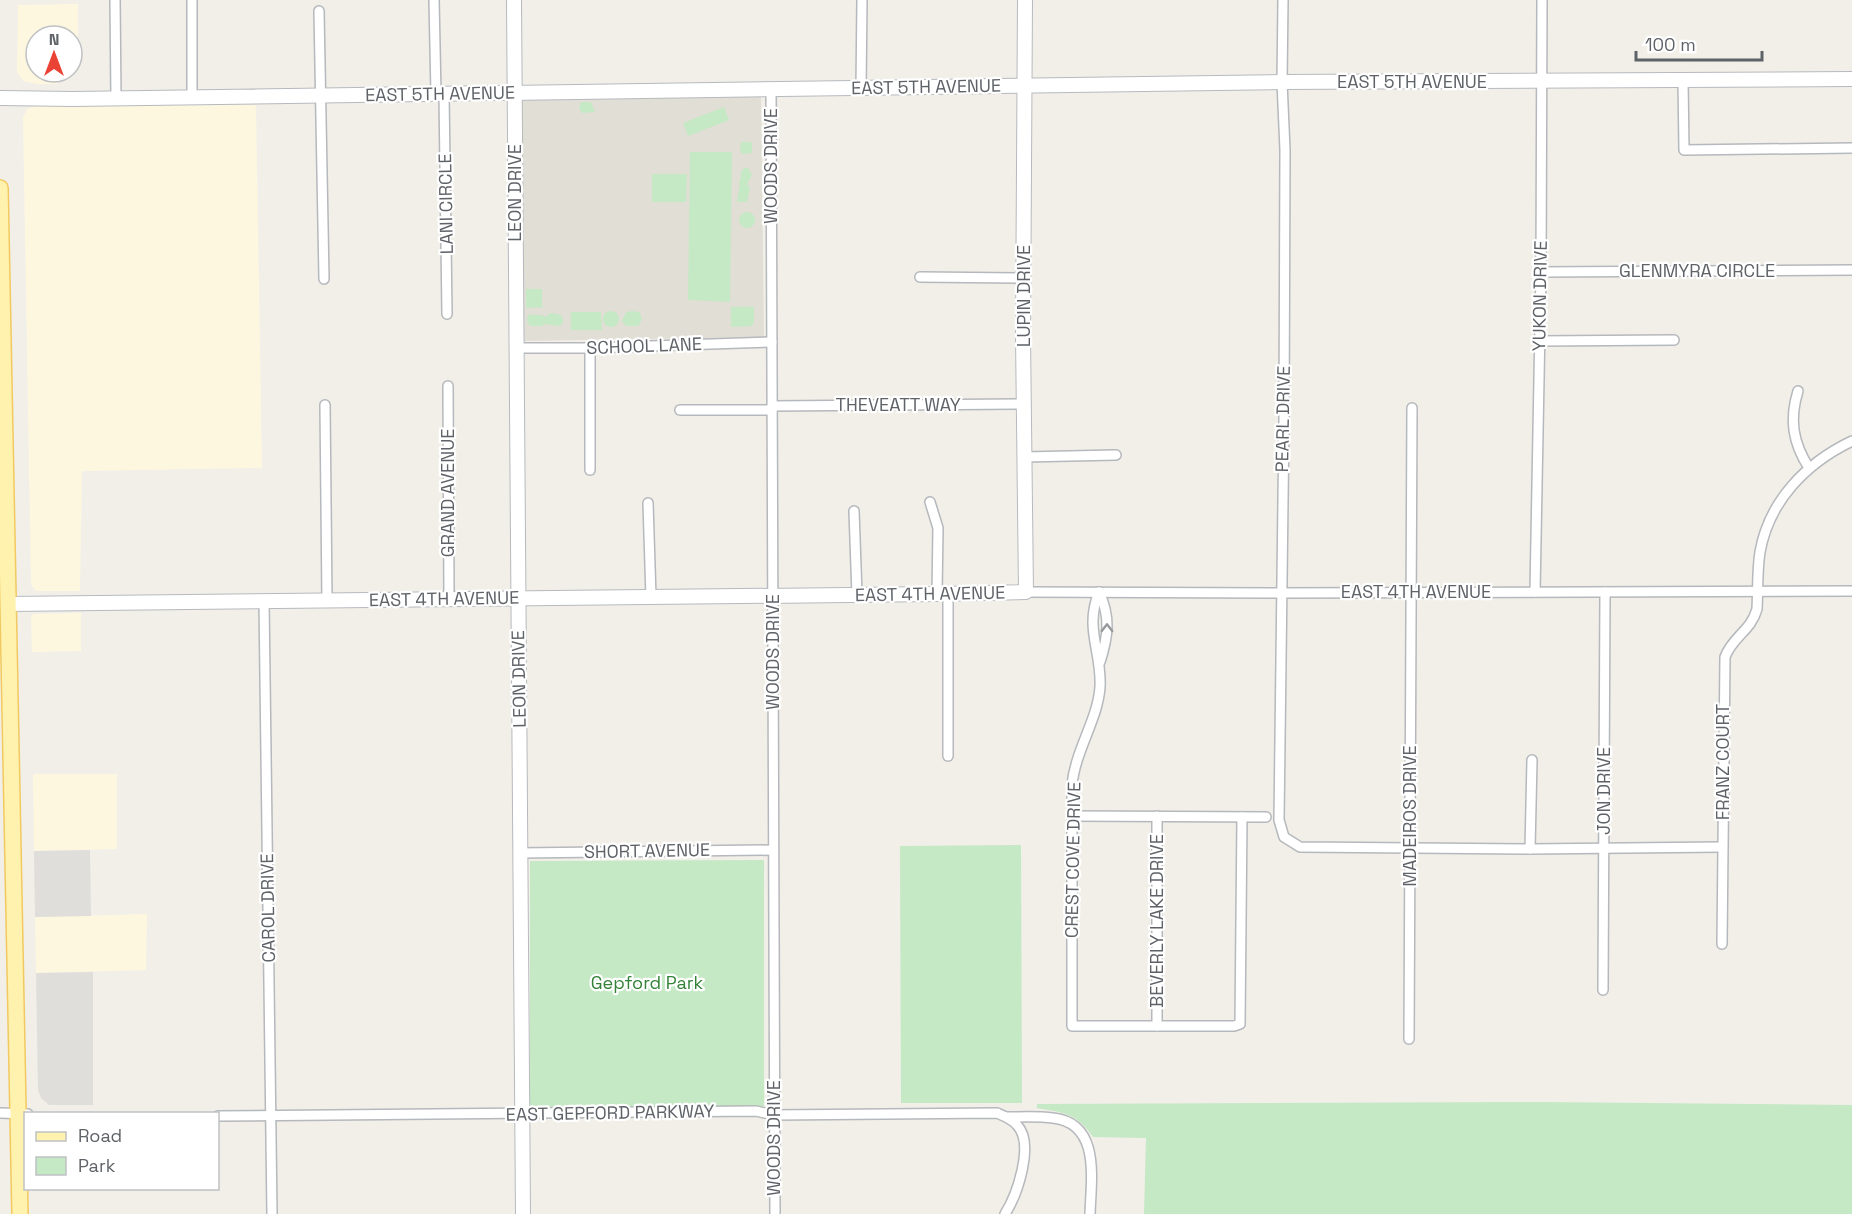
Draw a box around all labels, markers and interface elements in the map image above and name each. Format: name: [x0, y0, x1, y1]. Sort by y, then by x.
north arrow: [24, 24, 84, 84]
scale bar: [1636, 24, 1762, 62]
text: N: [49, 29, 59, 50]
text: 100 m: [1645, 33, 1696, 56]
street label: EAST 5TH AVENUE: [1337, 70, 1487, 93]
street label: EAST 5TH AVENUE: [851, 74, 1001, 99]
street label: EAST 5TH AVENUE: [365, 81, 515, 106]
street label: WOODS DRIVE: [759, 108, 782, 224]
street label: LEON DRIVE: [503, 144, 526, 242]
street label: LANI CIRCLE: [433, 153, 458, 255]
street label: YUKON DRIVE: [1527, 240, 1552, 352]
street label: LUPIN DRIVE: [1012, 245, 1035, 347]
street label: GLENMYRA CIRCLE: [1619, 259, 1775, 282]
street label: SCHOOL LANE: [586, 332, 702, 359]
street label: PEARL DRIVE: [1270, 365, 1295, 472]
street label: THEVEATT WAY: [835, 393, 961, 416]
street label: GRAND AVENUE: [436, 429, 459, 557]
street label: EAST 4TH AVENUE: [1341, 580, 1491, 603]
street label: EAST 4TH AVENUE: [855, 581, 1005, 606]
street label: EAST 4TH AVENUE: [369, 586, 519, 611]
street label: WOODS DRIVE: [761, 594, 784, 710]
one-way arrow: [1101, 623, 1113, 632]
street label: LEON DRIVE: [506, 630, 531, 728]
street label: FRANZ COURT: [1711, 703, 1734, 820]
street label: MADEIROS DRIVE: [1398, 745, 1421, 887]
street label: JON DRIVE: [1592, 747, 1615, 835]
street label: CREST COVE DRIVE: [1060, 782, 1085, 938]
street label: BEVERLY LAKE DRIVE: [1145, 834, 1168, 1008]
street label: SHORT AVENUE: [584, 838, 710, 863]
street label: CAROL DRIVE: [255, 853, 280, 963]
park label: Gepford Park: [591, 971, 704, 994]
street label: WOODS DRIVE: [762, 1080, 785, 1196]
street label: EAST GEPFORD PARKWAY: [505, 1099, 715, 1126]
legend: [24, 1112, 219, 1190]
text: Road: [78, 1124, 122, 1147]
text: Park: [78, 1154, 116, 1177]

